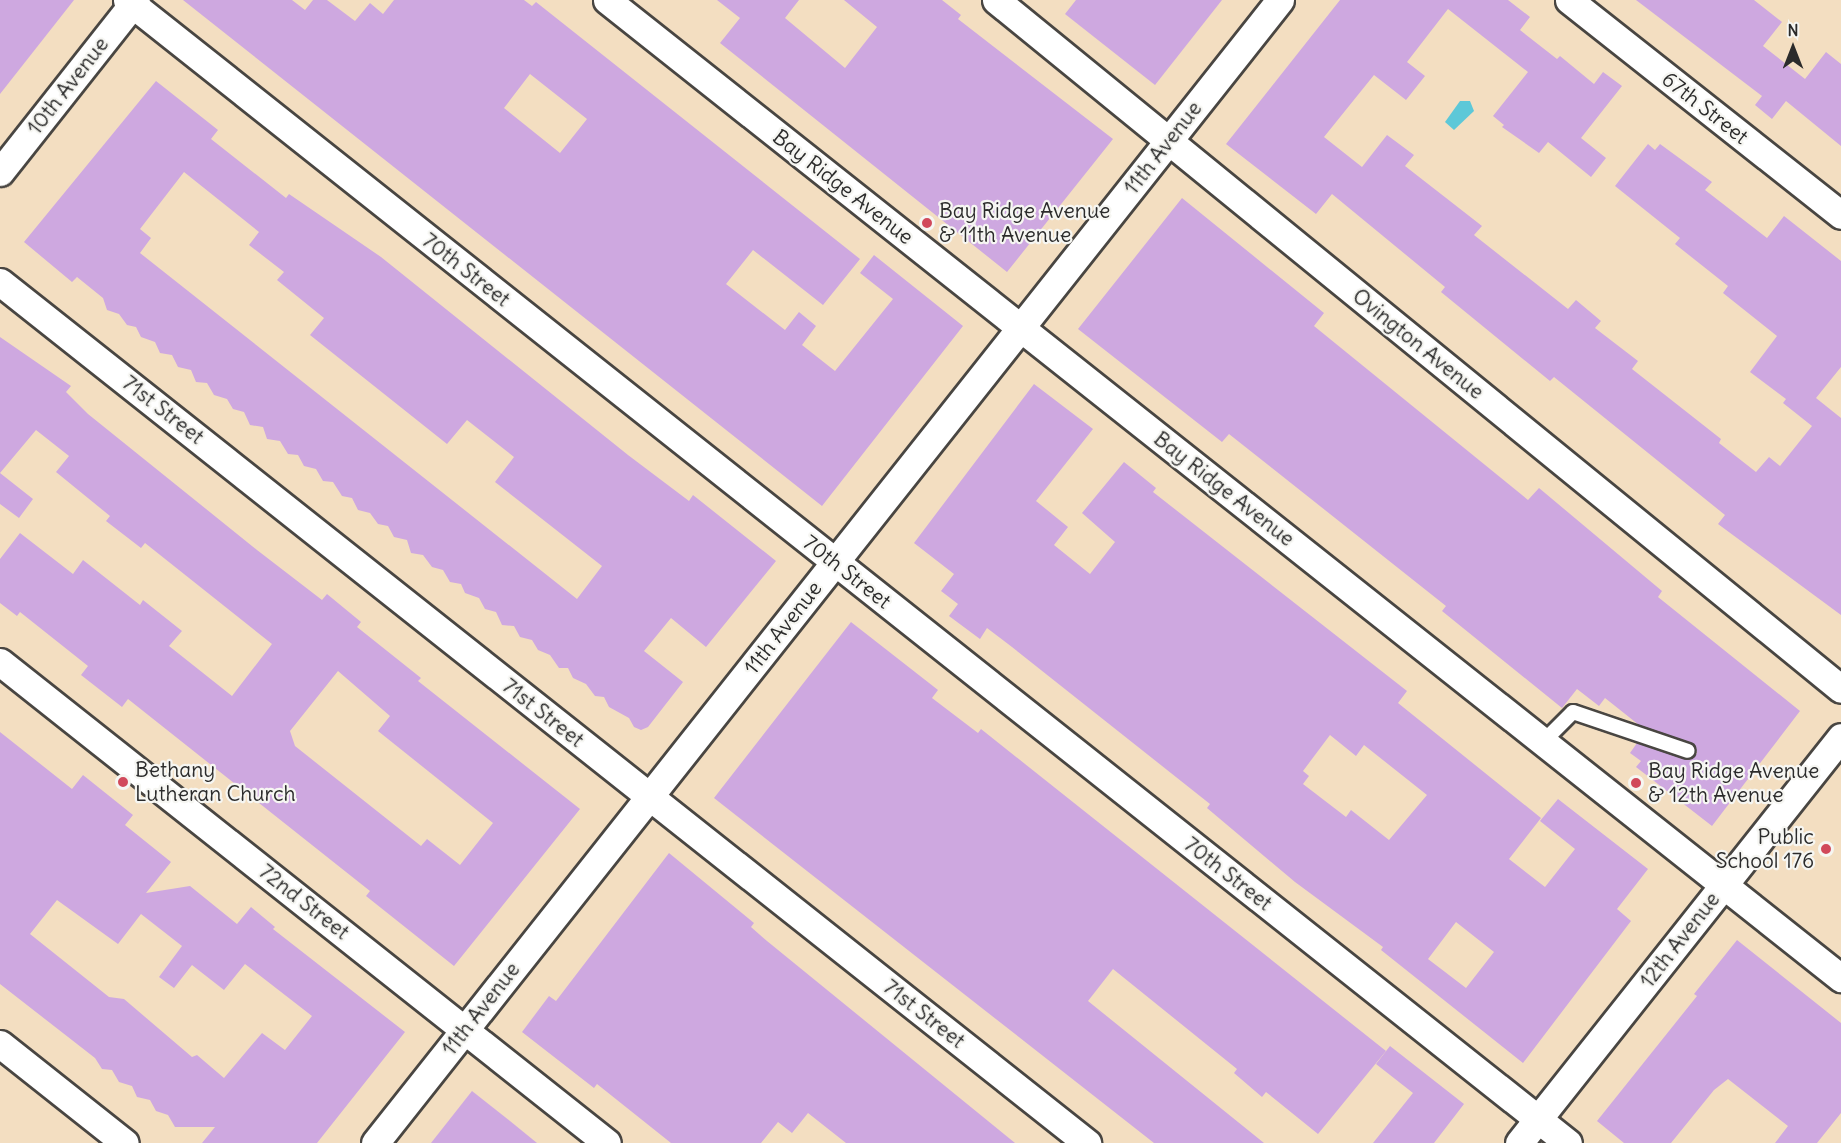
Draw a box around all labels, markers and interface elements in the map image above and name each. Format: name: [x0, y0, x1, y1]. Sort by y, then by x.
north arrow: [1763, 18, 1823, 78]
text: N: [1787, 20, 1799, 40]
street label: 10th Avenue: [22, 32, 114, 140]
street label: 67th Street: [1657, 66, 1753, 150]
street label: 11th Avenue: [1119, 96, 1207, 200]
street label: Bay Ridge Avenue: [768, 124, 918, 250]
place label: Bay Ridge Avenue & 11th Avenue: [939, 198, 1110, 248]
marker: Bay Ridge Avenue & 11th Avenue: [920, 216, 934, 230]
street label: 70th Street: [417, 228, 515, 312]
street label: Ovington Avenue: [1347, 283, 1489, 405]
street label: 71st Street: [117, 370, 209, 450]
street label: Bay Ridge Avenue: [1149, 426, 1299, 552]
street label: 70th Street: [798, 530, 896, 614]
street label: 11th Avenue: [739, 576, 827, 680]
street label: 71st Street: [497, 673, 589, 753]
place label: Bethany Lutheran Church: [135, 757, 296, 807]
place label: Bay Ridge Avenue & 12th Avenue: [1648, 758, 1819, 808]
marker: Bethany Lutheran Church: [116, 775, 130, 789]
marker: Bay Ridge Avenue & 12th Avenue: [1629, 776, 1643, 790]
place label: Public School 176: [1716, 824, 1814, 874]
street label: 70th Street: [1179, 832, 1277, 916]
marker: Public School 176: [1819, 842, 1833, 856]
street label: 72nd Street: [254, 859, 354, 945]
street label: 12th Avenue: [1635, 887, 1725, 993]
street label: 11th Avenue: [437, 957, 525, 1061]
street label: 71st Street: [878, 974, 970, 1054]

